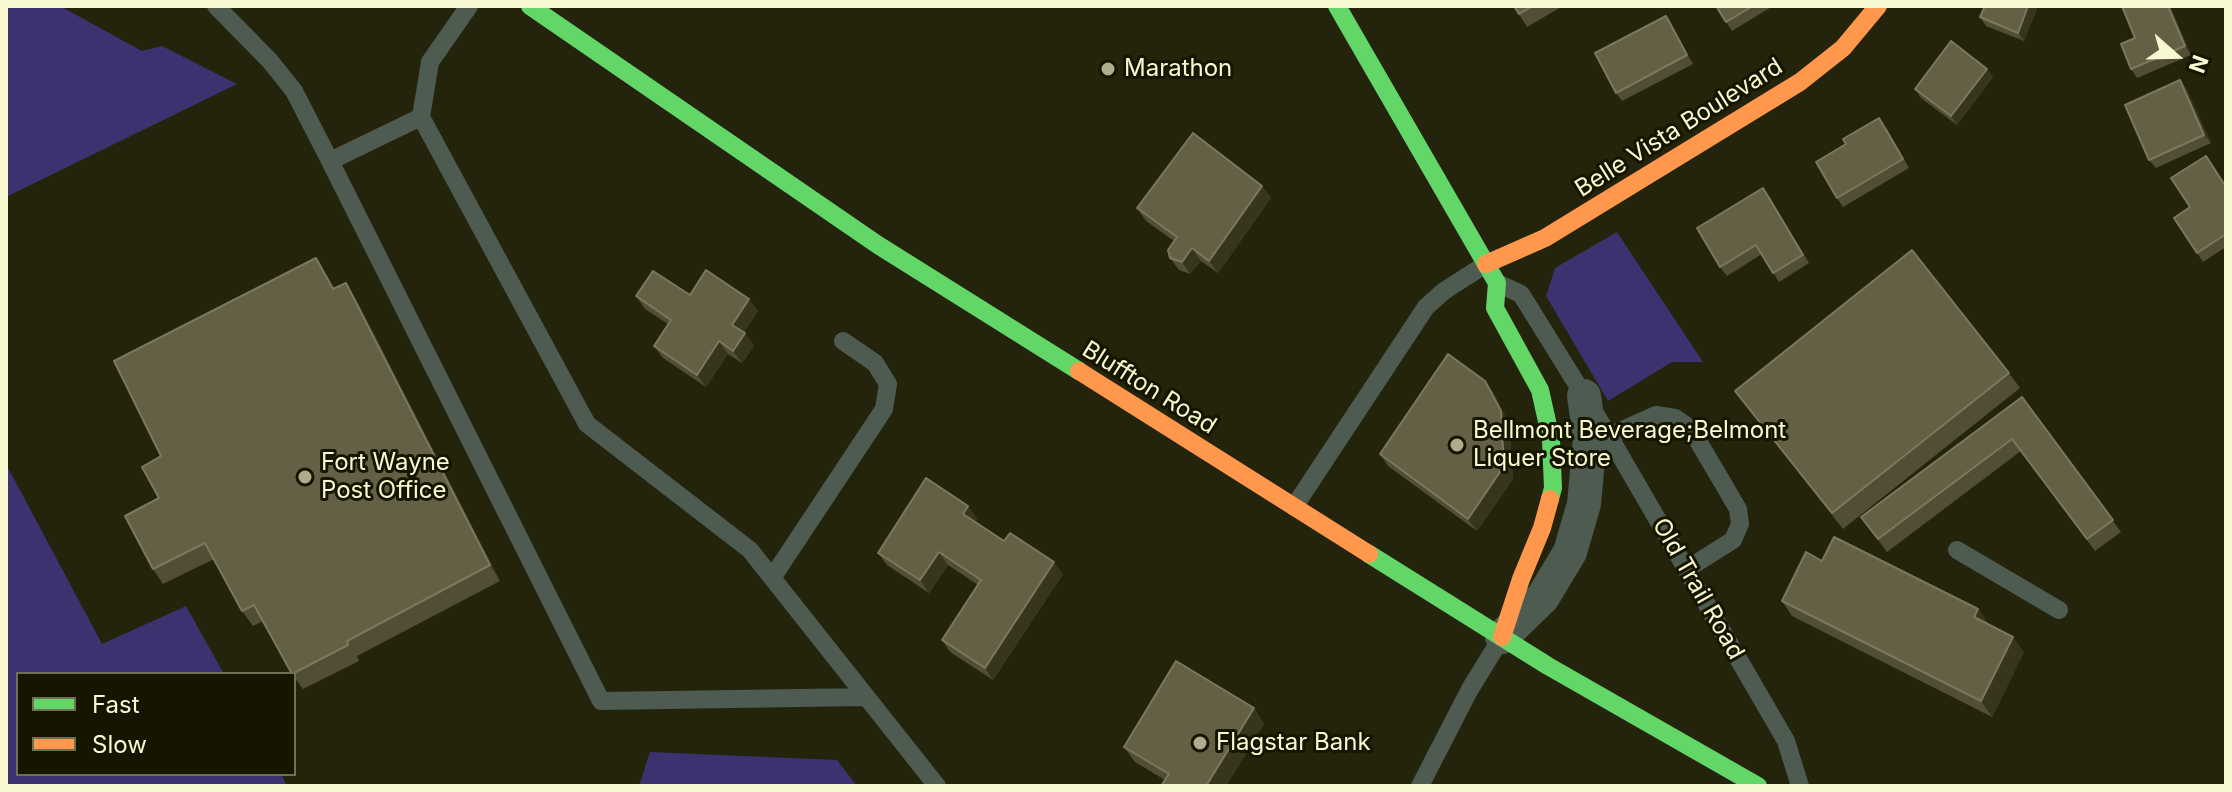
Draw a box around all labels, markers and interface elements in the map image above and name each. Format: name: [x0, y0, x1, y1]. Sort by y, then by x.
north arrow: [2136, 16, 2216, 96]
street label: Belle Vista Boulevard: [1570, 52, 1788, 204]
text: N: [2183, 52, 2214, 77]
place label: Marathon: [1124, 55, 1232, 83]
marker: Marathon: [1099, 60, 1117, 78]
street label: Bluffton Road: [1077, 335, 1221, 441]
place label: Bellmont Beverage;Belmont Liquer Store: [1473, 417, 1786, 473]
marker: Bellmont Beverage;Belmont Liquer Store: [1448, 436, 1466, 454]
place label: Fort Wayne Post Office: [321, 449, 450, 505]
marker: Fort Wayne Post Office: [296, 468, 314, 486]
street label: Old Trail Road: [1646, 513, 1750, 665]
legend: [16, 672, 296, 776]
text: Fast: [92, 690, 140, 719]
place label: Flagstar Bank: [1216, 729, 1371, 757]
text: Slow: [92, 730, 147, 759]
marker: Flagstar Bank: [1191, 734, 1209, 752]

